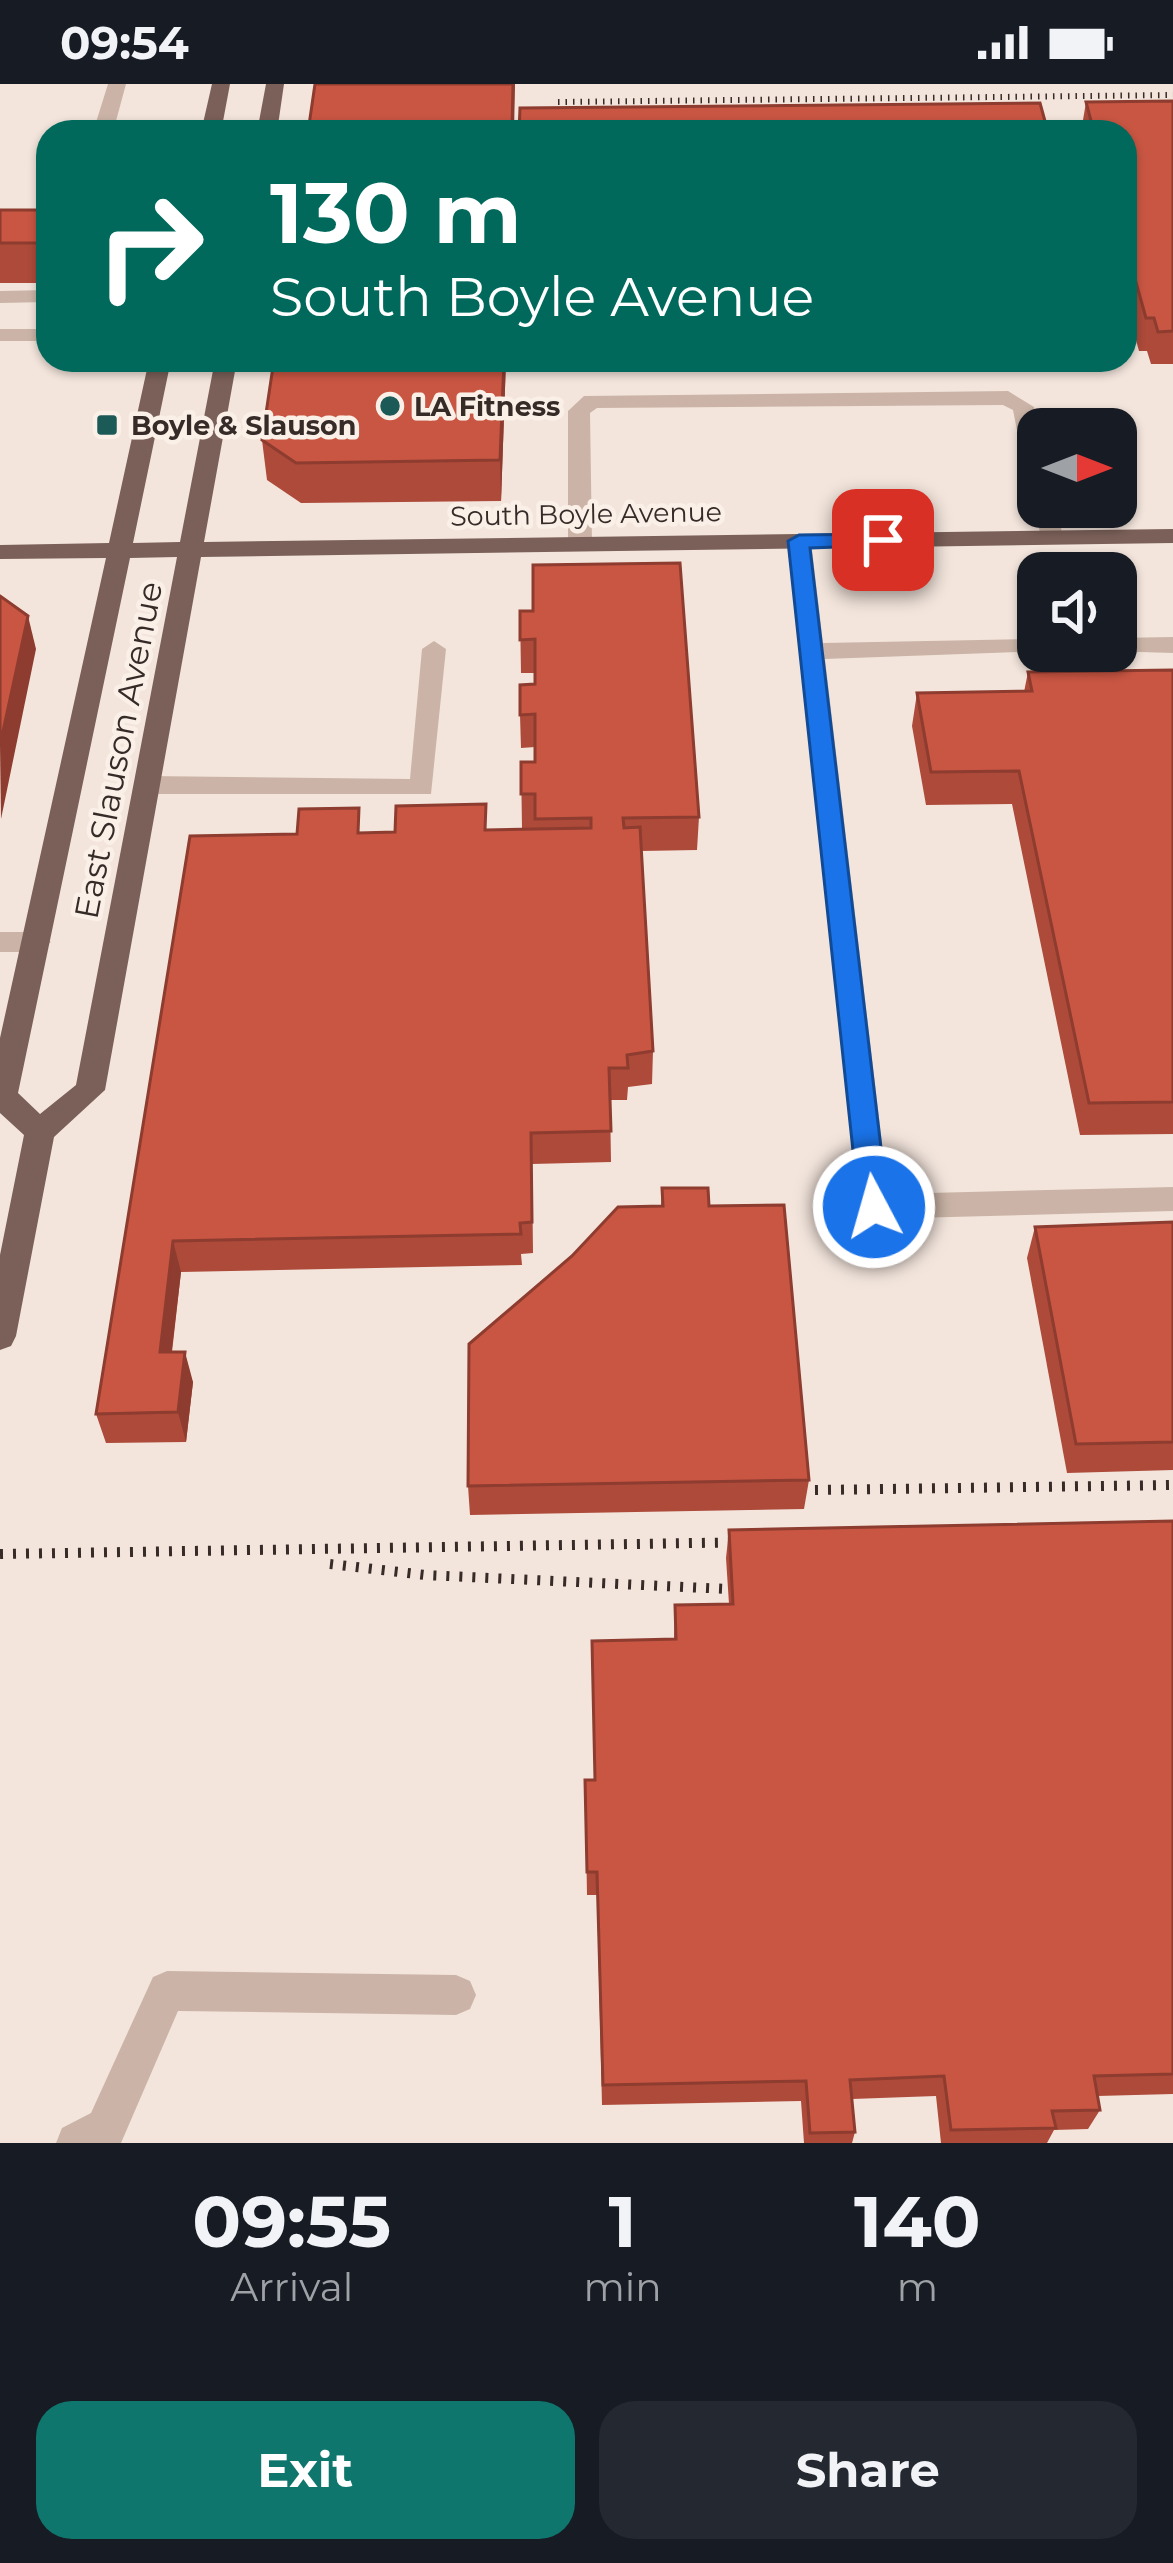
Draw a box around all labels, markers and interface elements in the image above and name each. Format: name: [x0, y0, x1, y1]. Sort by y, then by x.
text: 09:54: [60, 15, 189, 70]
text: 130 m: [270, 162, 522, 264]
icon: right: [72, 168, 228, 324]
text: South Boyle Avenue: [270, 264, 814, 330]
place label: LA Fitness: [414, 390, 560, 423]
marker: LA Fitness: [377, 393, 403, 419]
north arrow: [1017, 408, 1137, 528]
map controls: [1017, 408, 1137, 672]
place label: Boyle & Slauson: [131, 409, 356, 442]
marker: Boyle & Slauson: [94, 412, 120, 438]
pin: [832, 489, 934, 591]
street label: South Boyle Avenue: [450, 495, 722, 533]
icon: arrive: [850, 507, 916, 573]
button: sound: [1017, 552, 1137, 672]
street label: East Slauson Avenue: [66, 578, 170, 922]
position arrow: [811, 1144, 937, 1270]
text: 09:55: [192, 2177, 391, 2265]
text: 1: [608, 2177, 637, 2265]
text: 140: [854, 2177, 981, 2265]
text: Arrival: [230, 2263, 353, 2311]
text: min: [583, 2263, 662, 2311]
text: m: [897, 2263, 938, 2311]
button: Exit: [36, 2401, 575, 2539]
button: Share: [599, 2401, 1137, 2539]

